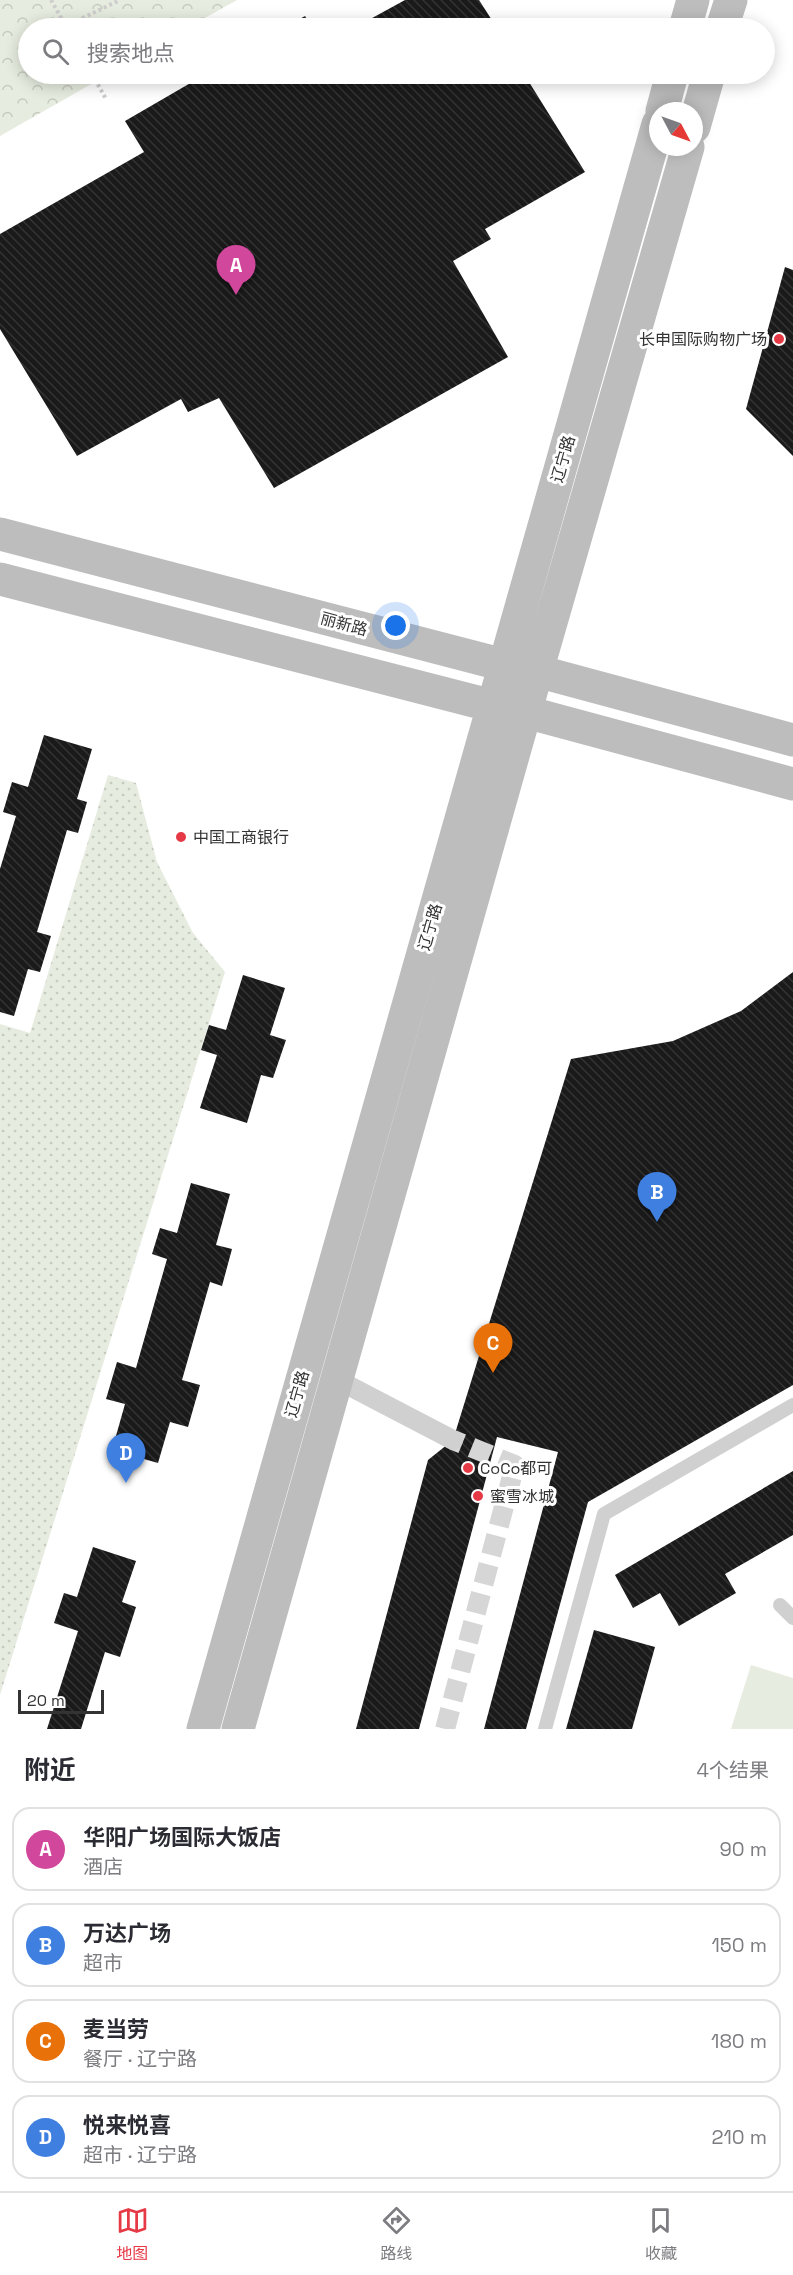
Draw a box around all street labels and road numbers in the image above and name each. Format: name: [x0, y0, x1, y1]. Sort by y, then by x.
street label: 辽宁路: [546, 433, 580, 485]
street label: 丽新路: [318, 608, 370, 640]
street label: 辽宁路: [413, 901, 447, 953]
street label: 辽宁路: [280, 1368, 314, 1420]

